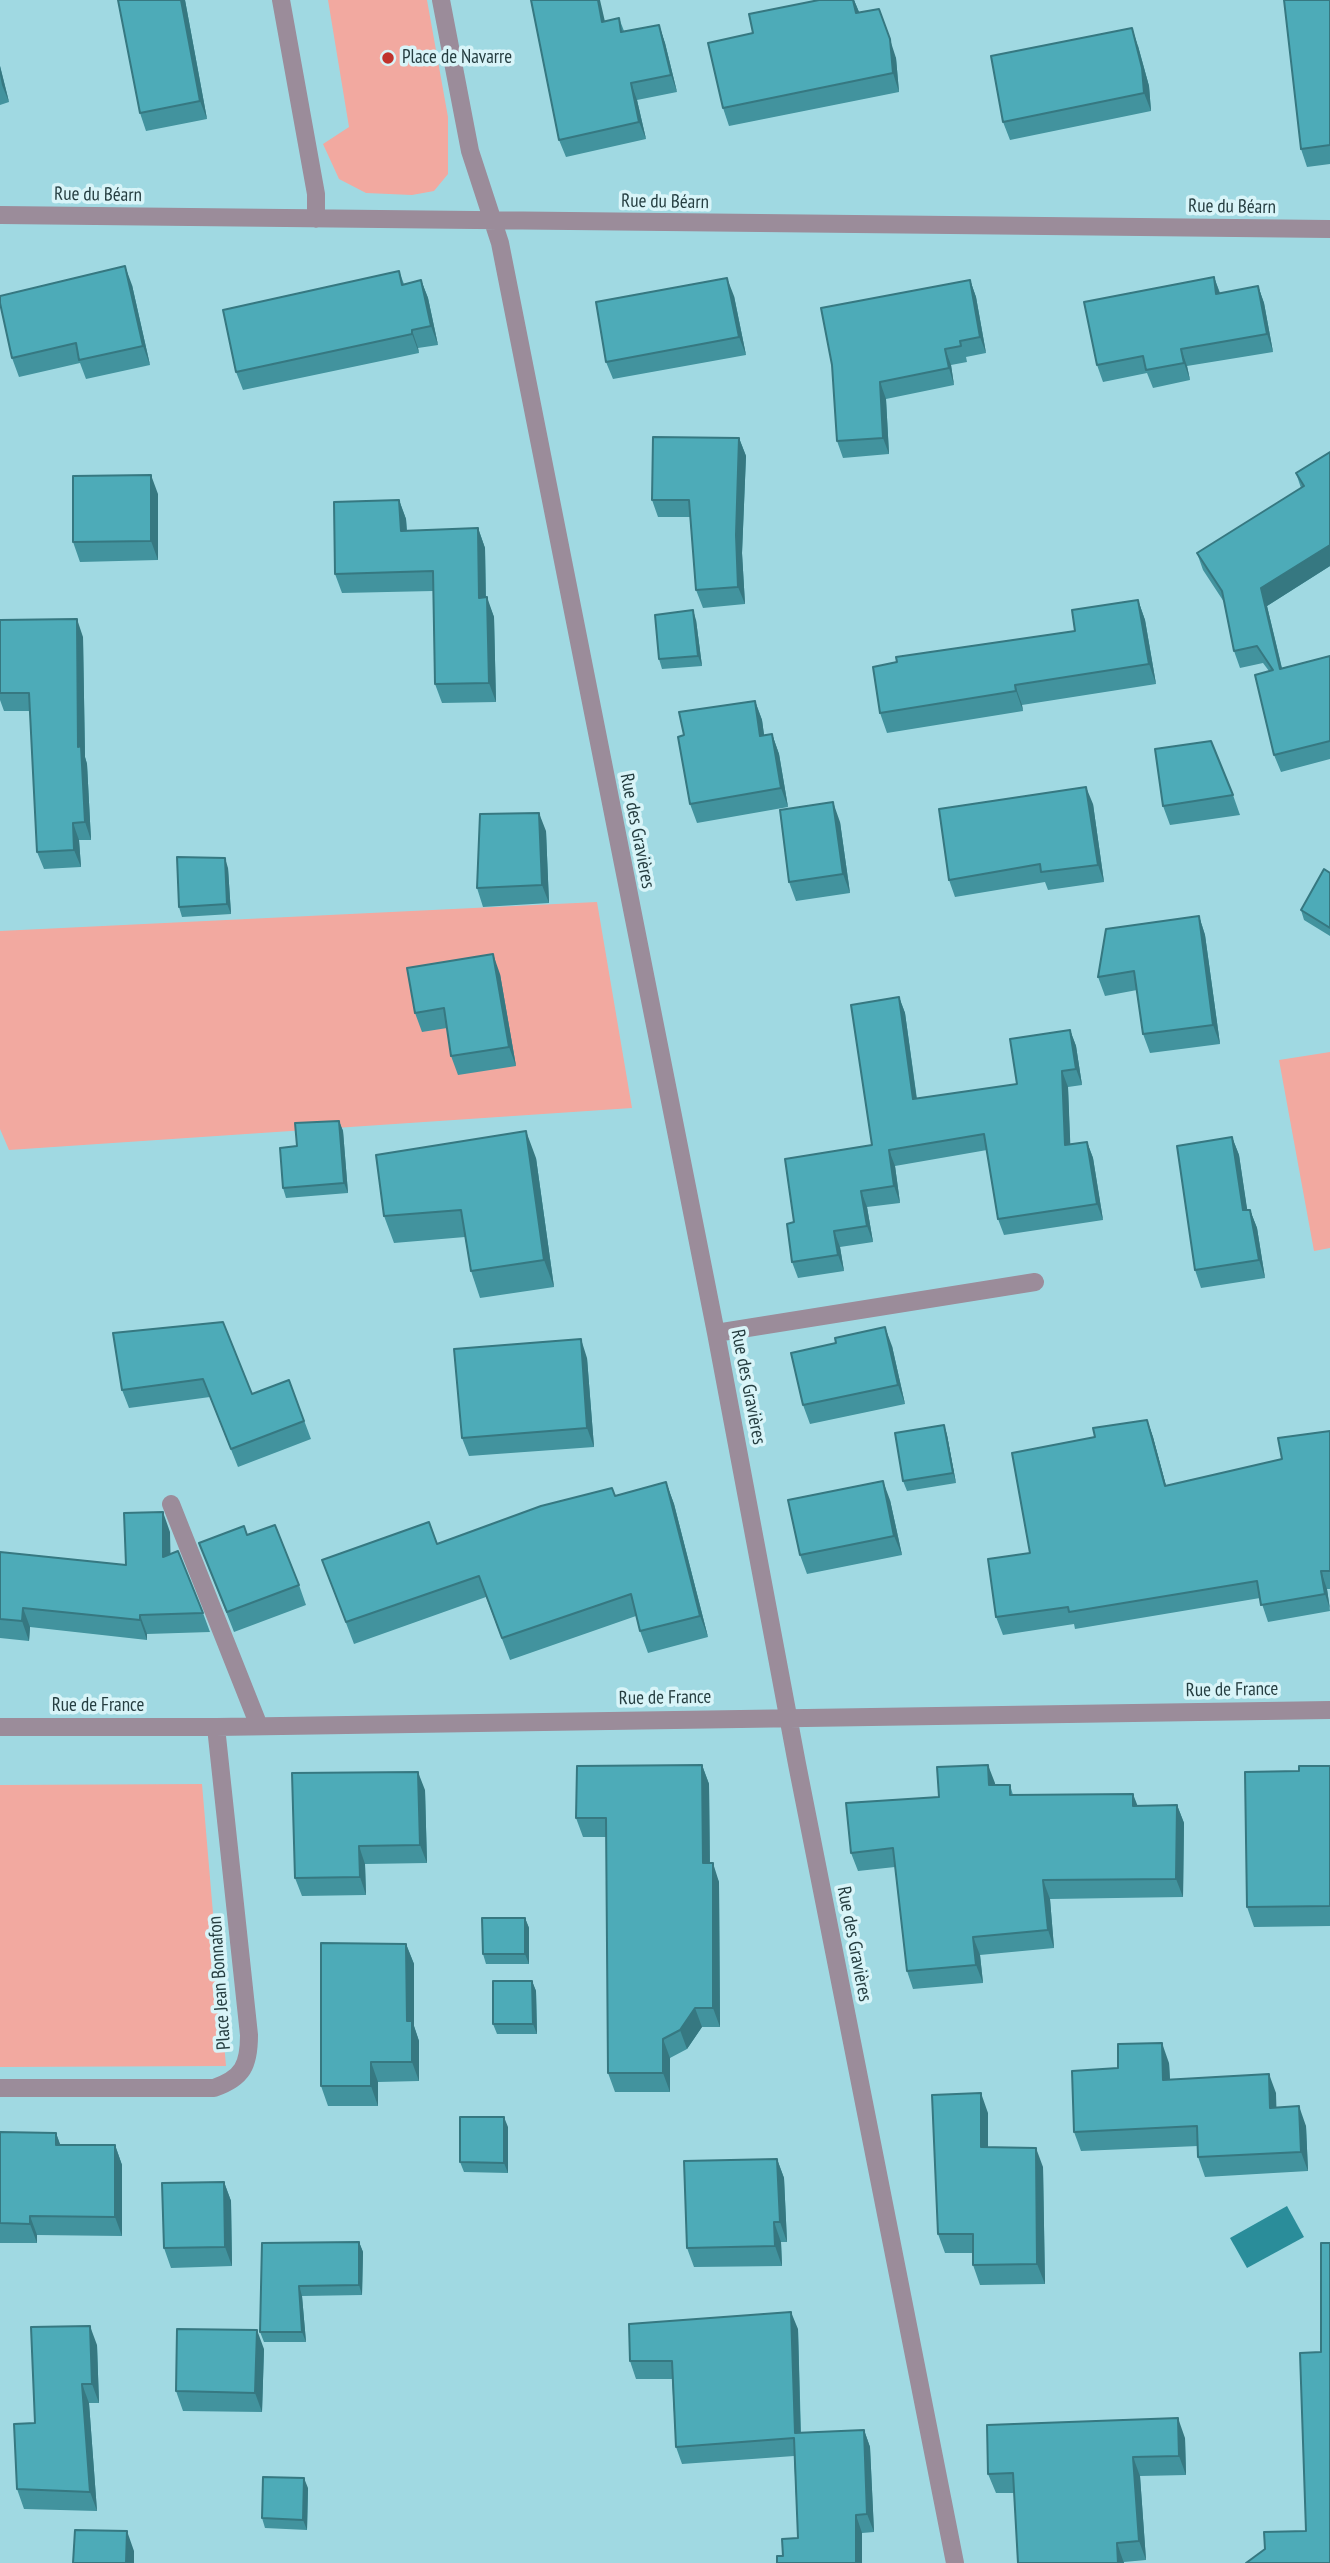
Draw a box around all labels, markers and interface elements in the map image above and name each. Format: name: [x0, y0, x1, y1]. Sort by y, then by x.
place label: Place de Navarre: [402, 47, 512, 69]
marker: Place de Navarre: [380, 50, 396, 66]
street label: Rue du Béarn: [54, 183, 142, 207]
street label: Rue du Béarn: [621, 190, 709, 214]
street label: Rue du Béarn: [1188, 195, 1276, 219]
street label: Rue des Gravières: [615, 772, 659, 890]
street label: Rue des Gravières: [726, 1328, 770, 1446]
street label: Rue de France: [1185, 1678, 1279, 1702]
street label: Rue de France: [618, 1686, 712, 1710]
street label: Rue de France: [52, 1695, 144, 1717]
street label: Rue des Gravières: [832, 1885, 876, 2003]
street label: Place Jean Bonnafon: [204, 1915, 236, 2051]

